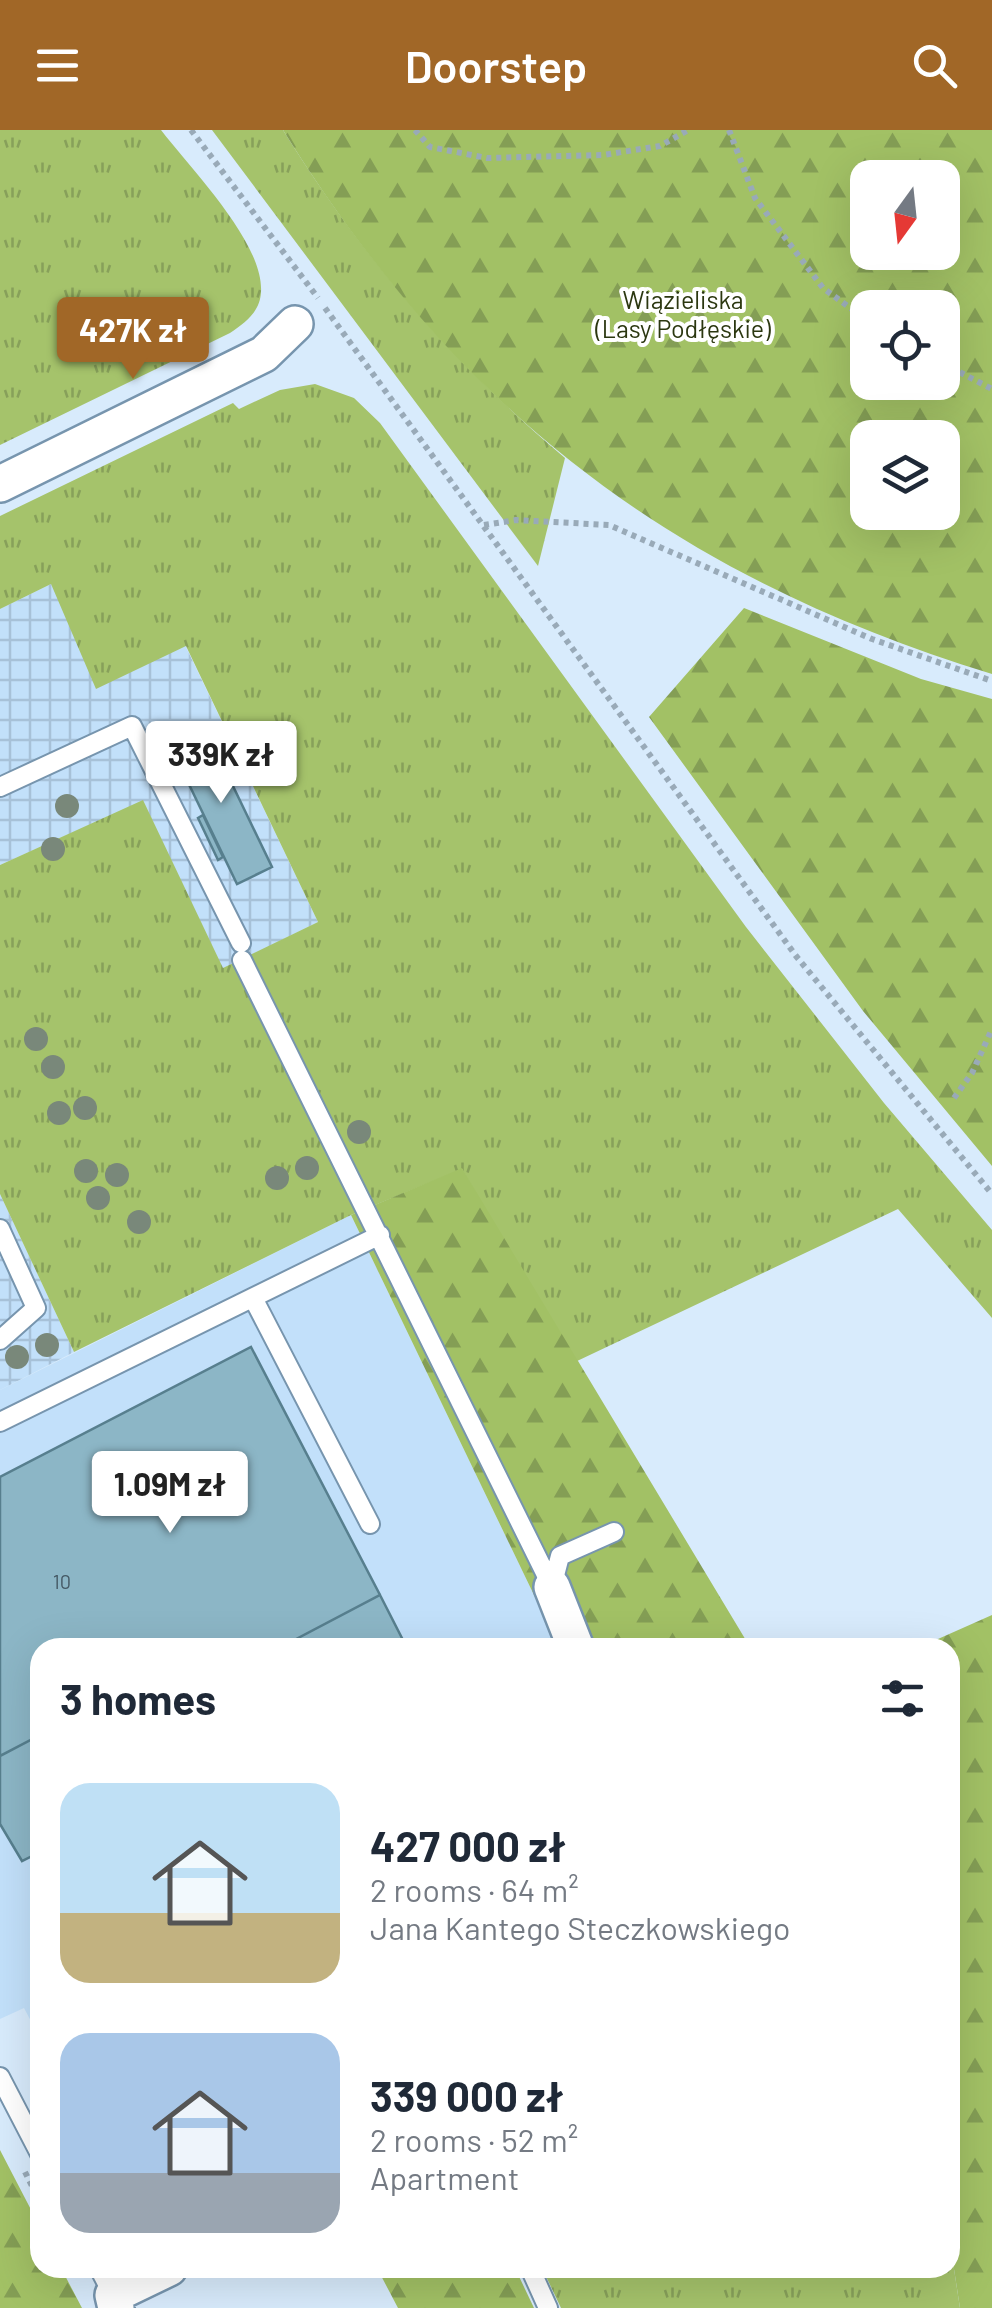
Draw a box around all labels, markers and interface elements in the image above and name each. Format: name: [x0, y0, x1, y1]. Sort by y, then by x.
icon: menu: [30, 38, 85, 93]
text: Doorstep: [405, 38, 587, 92]
icon: search: [907, 38, 962, 93]
north arrow: [850, 160, 960, 270]
map controls: [850, 160, 960, 530]
park label: Wiązieliska (Lasy Podłęskie): [594, 284, 771, 343]
button: locate: [850, 290, 960, 400]
pin: 427K zł: [41, 297, 225, 382]
text: 427K zł: [79, 310, 187, 348]
button: layers: [850, 420, 960, 530]
pin: 339K zł: [129, 721, 313, 806]
text: 339K zł: [168, 734, 274, 772]
pin: 1.09M zł: [67, 1451, 273, 1536]
text: 1.09M zł: [114, 1464, 226, 1502]
house number: 10: [53, 1569, 71, 1593]
icon: filters: [875, 1671, 930, 1726]
text: 3 homes: [60, 1673, 216, 1723]
text: 427 000 zł: [370, 1820, 566, 1870]
icon: home: [140, 1823, 260, 1943]
text: 2 rooms · 64 m²: [370, 1870, 579, 1908]
text: Jana Kantego Steczkowskiego: [370, 1908, 791, 1946]
text: 339 000 zł: [370, 2070, 564, 2120]
icon: home: [140, 2073, 260, 2193]
text: 2 rooms · 52 m²: [370, 2120, 578, 2158]
text: Apartment: [370, 2158, 519, 2196]

